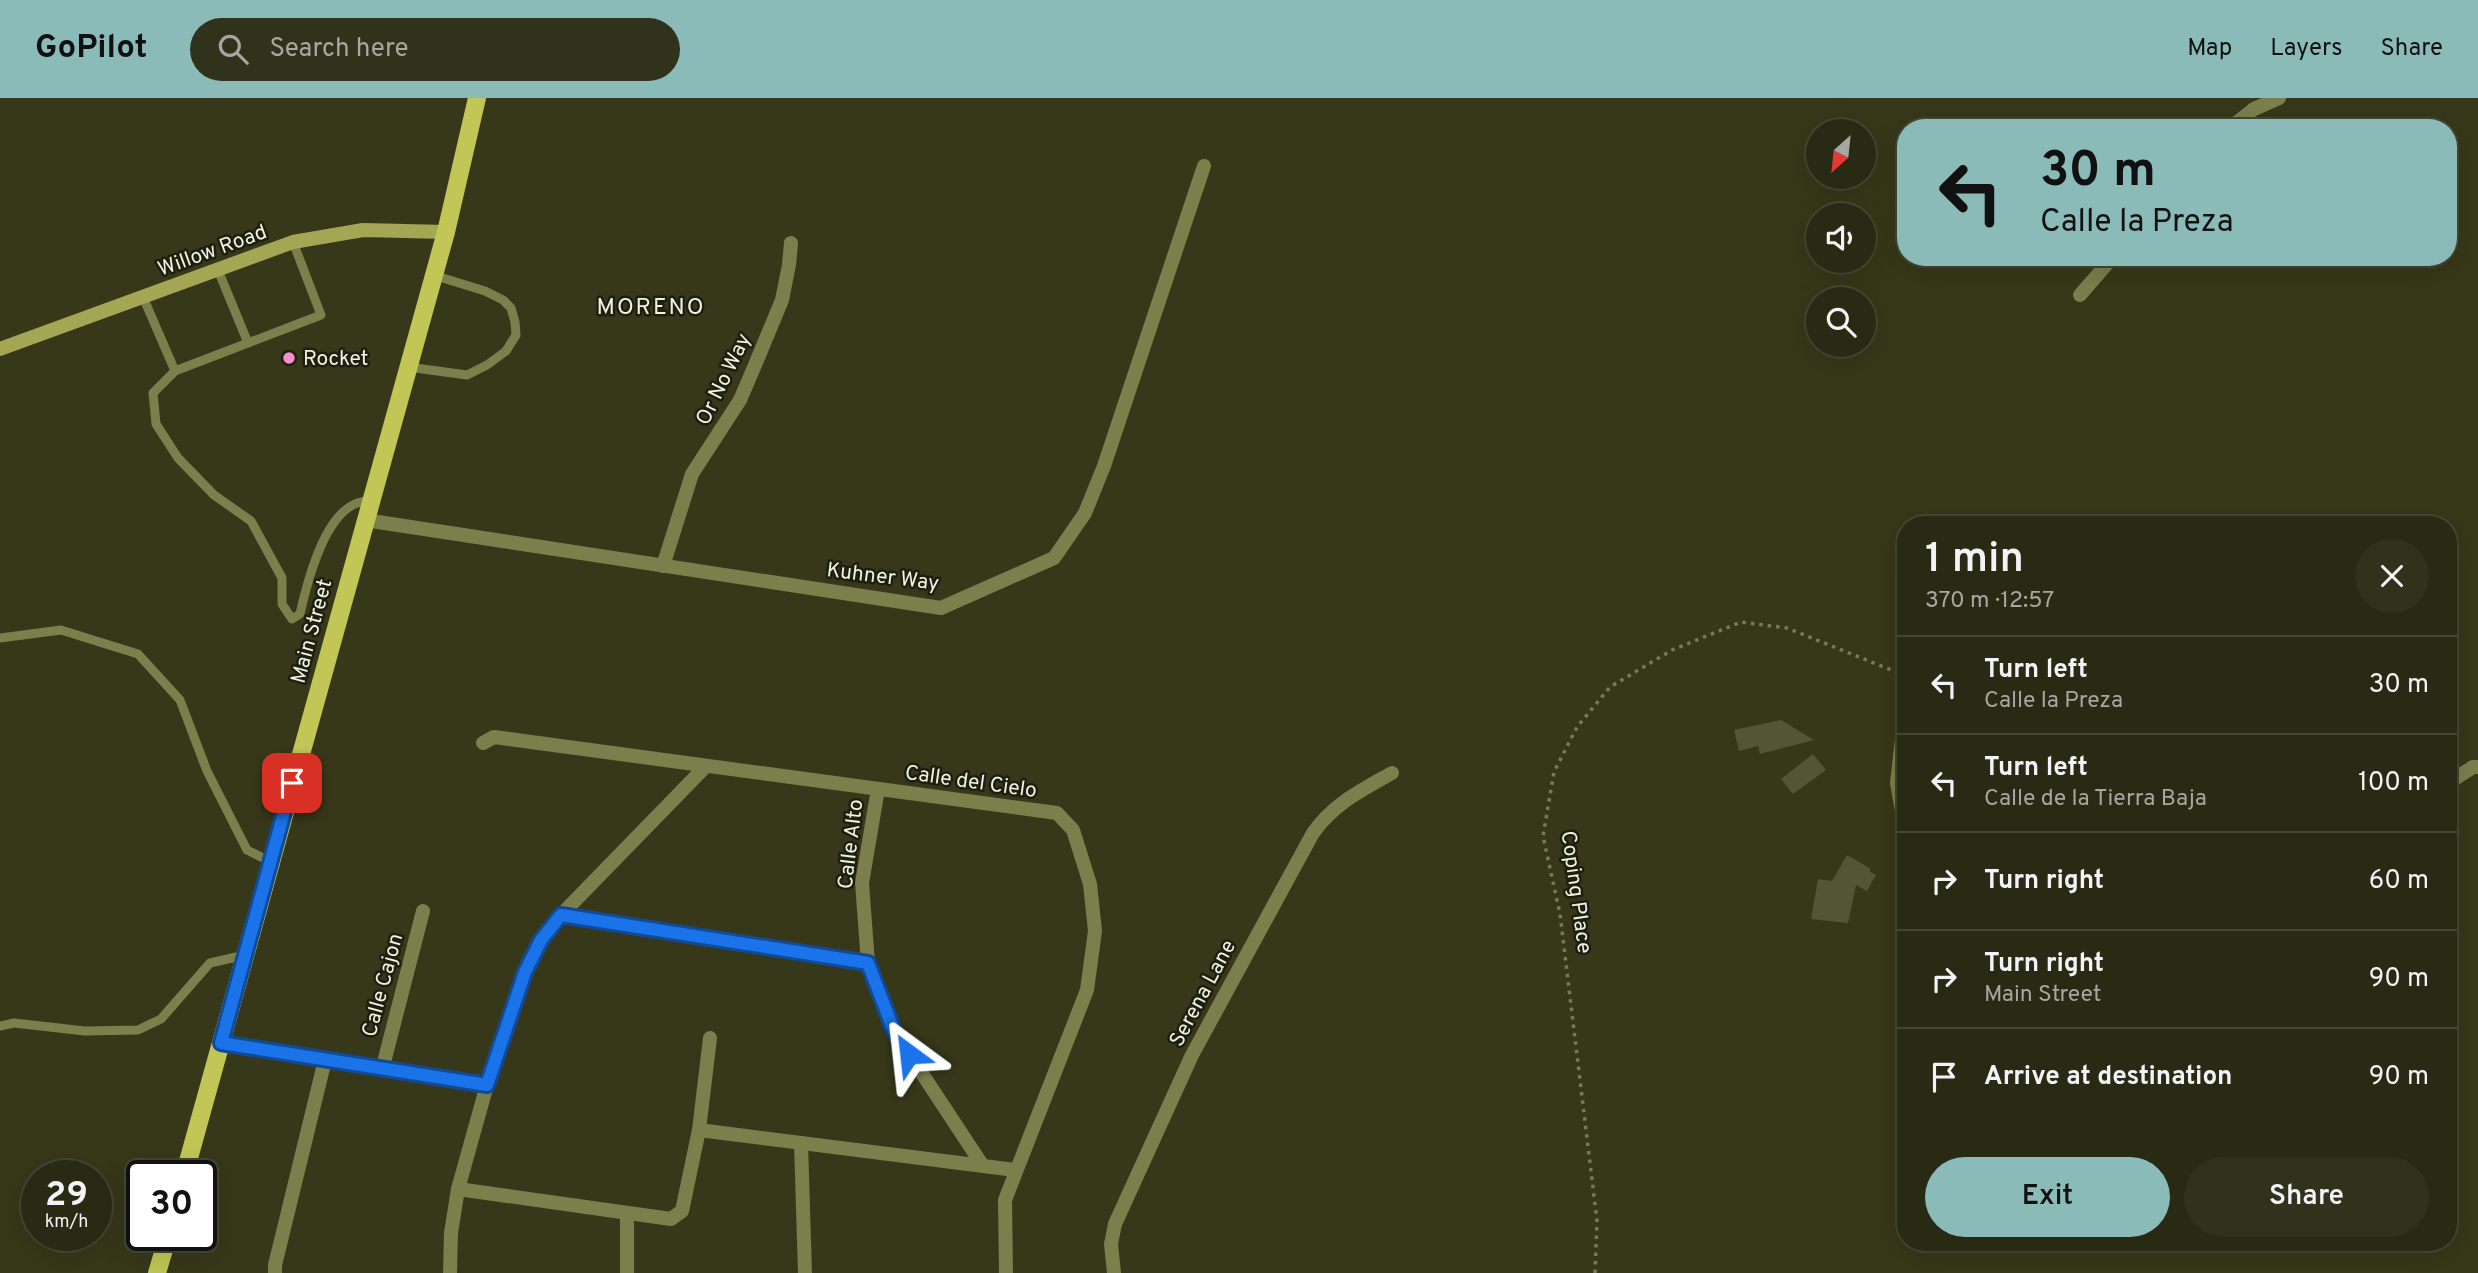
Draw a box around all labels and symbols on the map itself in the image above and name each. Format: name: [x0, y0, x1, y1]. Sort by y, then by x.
north arrow: [1806, 119, 1876, 189]
street label: Willow Road: [154, 219, 271, 284]
district label: MORENO: [597, 294, 706, 323]
street label: Or No Way: [691, 329, 758, 430]
place label: Rocket: [303, 346, 369, 373]
marker: Rocket: [281, 350, 297, 366]
street label: Kuhner Way: [825, 557, 941, 598]
street label: Main Street: [286, 576, 339, 687]
pin: [262, 753, 322, 813]
street label: Calle del Cielo: [903, 760, 1038, 805]
street label: Calle Alto: [833, 798, 870, 891]
street label: Coping Place: [1554, 829, 1597, 955]
street label: Calle Cajon: [357, 931, 410, 1040]
street label: Serena Lane: [1164, 936, 1243, 1052]
position arrow: [872, 1017, 946, 1091]
speed limit sign: 30: [126, 1160, 217, 1251]

